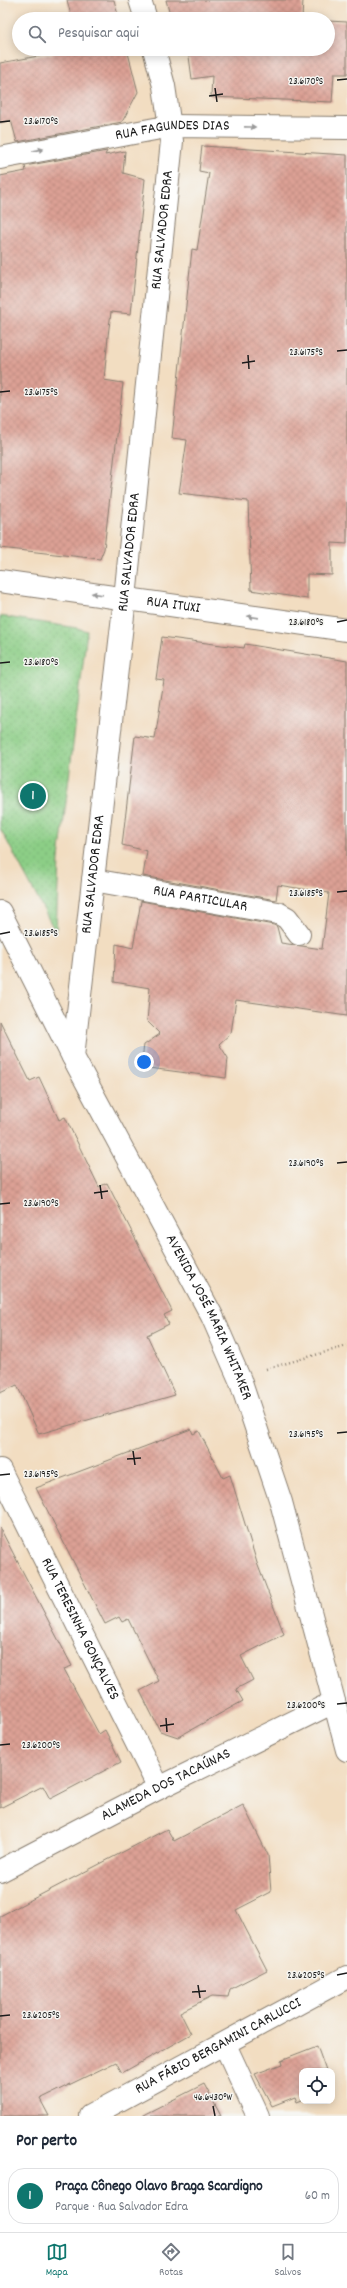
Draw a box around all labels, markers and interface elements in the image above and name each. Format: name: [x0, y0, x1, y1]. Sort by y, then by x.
search box: [12, 12, 335, 56]
icon: search: [26, 23, 48, 45]
text: Pesquisar aqui: [58, 23, 139, 45]
text: 23.6170°S: [289, 75, 323, 89]
text: 23.6170°S: [24, 115, 58, 129]
street label: RUA FAGUNDES DIAS: [113, 115, 230, 147]
one-way arrow: [244, 124, 257, 130]
one-way arrow: [32, 147, 44, 153]
street label: RUA SALVADOR EDRA: [146, 169, 180, 291]
text: 23.6175°S: [289, 346, 323, 360]
text: 23.6175°S: [24, 386, 58, 400]
street label: RUA SALVADOR EDRA: [113, 491, 147, 613]
one-way arrow: [91, 591, 103, 597]
street label: RUA ITUXI: [145, 591, 202, 620]
one-way arrow: [247, 614, 259, 620]
text: 23.6180°S: [289, 616, 323, 630]
text: 23.6180°S: [24, 656, 58, 670]
pin: 1: [20, 781, 46, 811]
street label: RUA SALVADOR EDRA: [76, 813, 111, 935]
street label: RUA PARTICULAR: [151, 880, 249, 918]
text: 23.6185°S: [289, 887, 323, 901]
text: 23.6185°S: [24, 927, 58, 941]
your location: [134, 1052, 154, 1072]
text: 23.6190°S: [288, 1157, 324, 1171]
text: 23.6190°S: [23, 1197, 59, 1211]
street label: AVENIDA JOSÉ MARIA WHITAKER: [159, 1231, 257, 1403]
text: 23.6195°S: [289, 1428, 323, 1442]
text: 23.6195°S: [24, 1468, 58, 1482]
street label: RUA TERESINHA GONÇALVES: [35, 1554, 124, 1704]
text: 23.6200°S: [287, 1699, 325, 1713]
text: 23.6200°S: [22, 1739, 60, 1753]
street label: ALAMEDA DOS TACAÚNAS: [97, 1743, 235, 1827]
text: 23.6205°S: [287, 1969, 325, 1983]
street label: RUA FÁBIO BERGAMINI CARLUCCI: [131, 1992, 306, 2101]
text: 23.6205°S: [22, 2009, 60, 2023]
map controls: [299, 2068, 335, 2104]
button: locate: [299, 2068, 335, 2104]
text: 46.6430°W: [194, 2091, 233, 2105]
text: Por perto: [16, 2130, 77, 2154]
text: Praça Cônego Olavo Braga Scardigno: [55, 2176, 263, 2198]
text: 1: [29, 2187, 31, 2206]
text: 60 m: [305, 2187, 330, 2206]
text: Parque · Rua Salvador Edra: [55, 2198, 188, 2217]
tab: Mapa: [46, 2241, 68, 2281]
tab: Rotas: [159, 2241, 183, 2281]
tab: Salvos: [275, 2241, 301, 2281]

